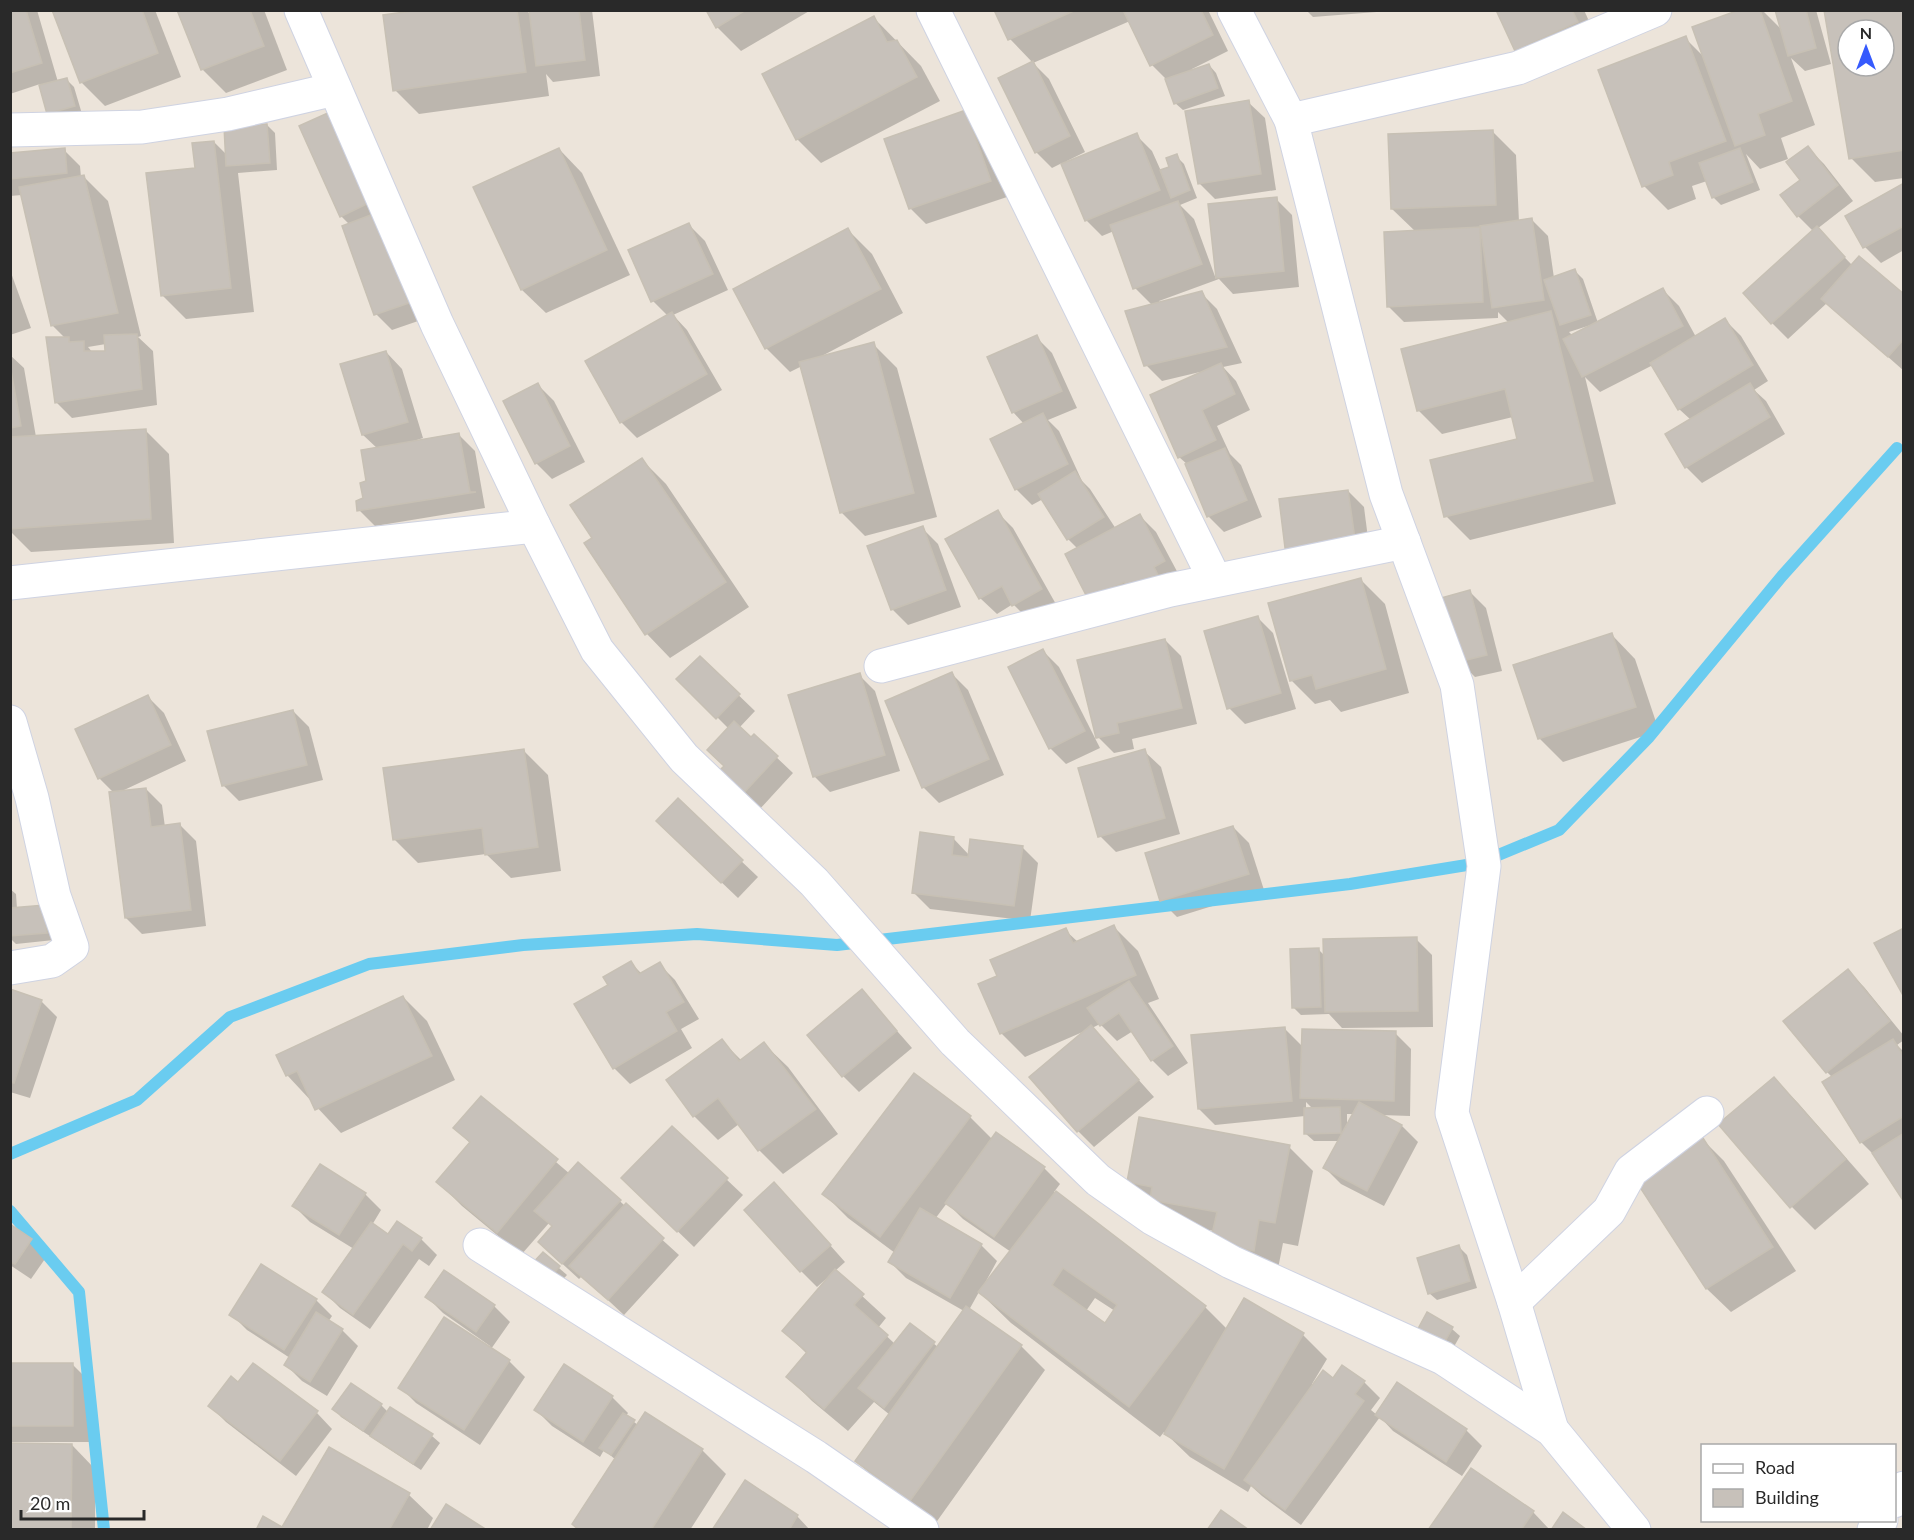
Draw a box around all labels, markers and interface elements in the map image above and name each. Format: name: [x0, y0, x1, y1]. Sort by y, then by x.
north arrow: [1836, 18, 1896, 78]
text: N: [1860, 23, 1872, 42]
legend: [1701, 1444, 1896, 1522]
text: Road: [1755, 1456, 1795, 1478]
scale bar: [21, 1483, 144, 1521]
text: Building: [1755, 1486, 1819, 1508]
text: 20 m: [30, 1492, 70, 1514]

